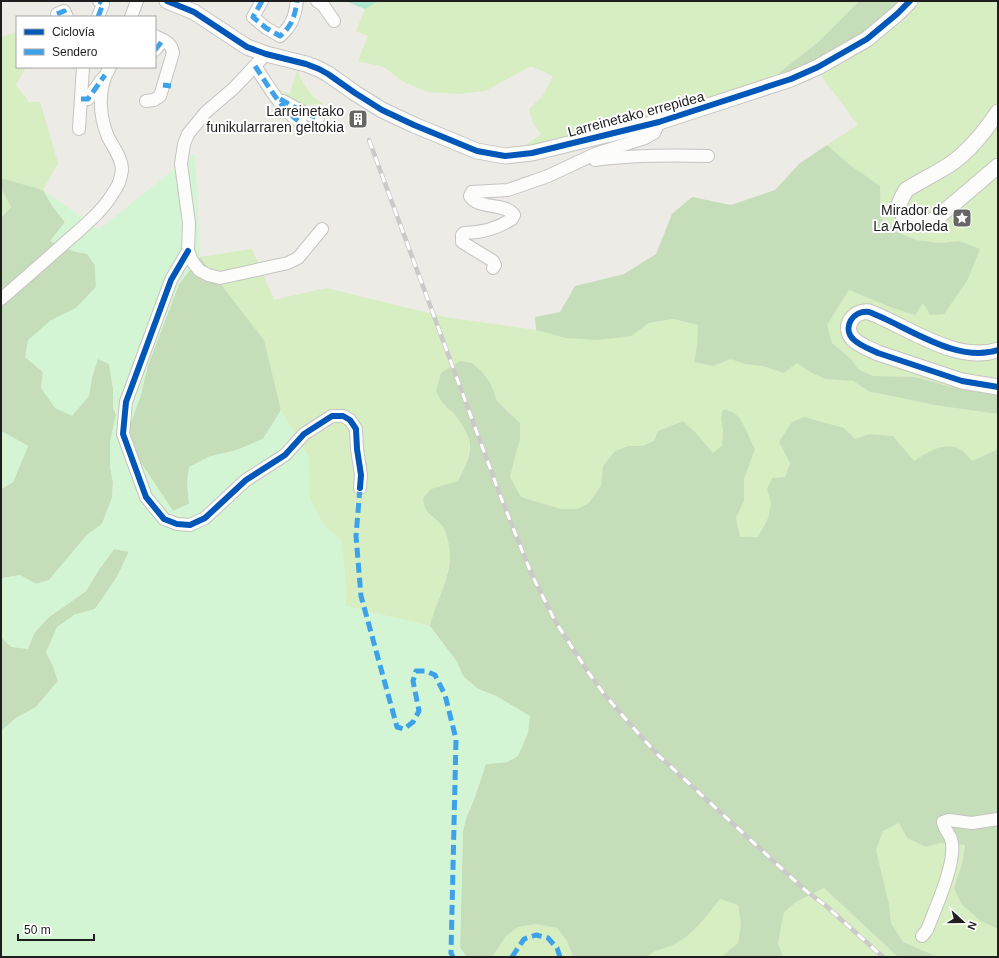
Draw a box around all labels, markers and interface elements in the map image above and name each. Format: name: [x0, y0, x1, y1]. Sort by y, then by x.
legend: [16, 16, 156, 68]
text: Ciclovía: [52, 25, 95, 39]
text: Sendero: [52, 45, 98, 59]
street label: Larreinetako errepidea: [566, 88, 706, 140]
place label: Larreinetako funikularraren geltokia: [206, 103, 344, 135]
building icon: Larreinetako funikularraren geltokia: [347, 108, 369, 130]
place label: Mirador de La Arboleda: [873, 202, 948, 234]
place icon: Mirador de La Arboleda: [951, 207, 973, 229]
north arrow: [943, 902, 983, 942]
scale bar: [18, 916, 94, 942]
text: N: [965, 920, 979, 931]
text: 50 m: [24, 923, 51, 937]

